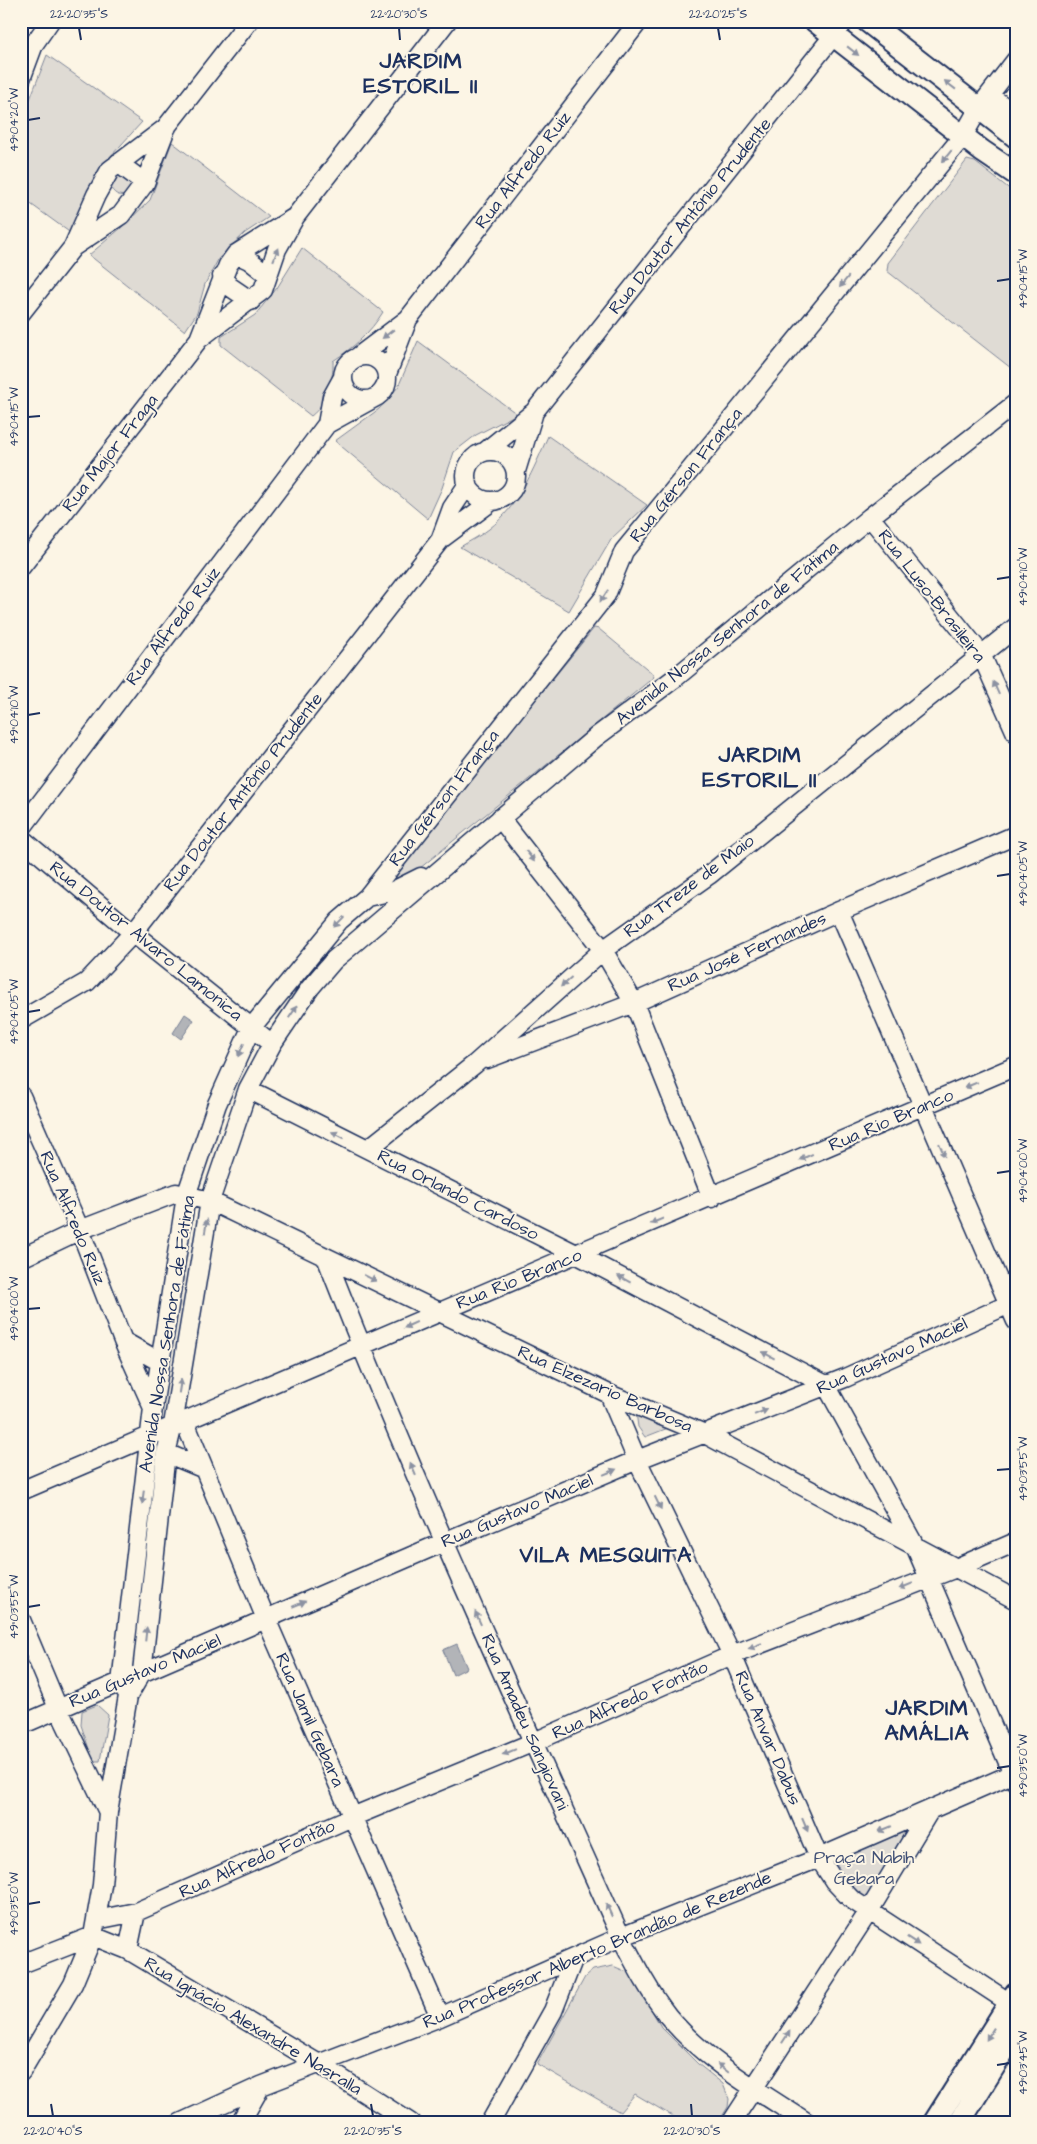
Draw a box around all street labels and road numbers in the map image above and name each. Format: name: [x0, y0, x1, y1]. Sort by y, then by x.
street label: Rua Alfredo Ruiz: [469, 106, 577, 234]
street label: Rua Doutor Antônio Prudente: [603, 112, 777, 320]
street label: Rua Major Fraga: [56, 389, 165, 518]
street label: Rua Gérson França: [624, 402, 748, 548]
street label: Rua Luso-Brasileira: [872, 524, 992, 668]
street label: Avenida Nossa Senhora de Fátima: [610, 535, 844, 731]
street label: Rua Alfredo Ruiz: [120, 561, 226, 691]
street label: Rua Doutor Antônio Prudente: [157, 687, 329, 897]
street label: Rua Gérson França: [383, 725, 505, 871]
street label: Rua Treze de Maio: [618, 828, 760, 944]
street label: Rua Doutor Alvaro Lamonica: [44, 855, 248, 1027]
street label: Rua José Fernandes: [664, 906, 830, 998]
street label: Rua Rio Branco: [825, 1082, 957, 1158]
street label: Rua Orlando Cardoso: [373, 1143, 543, 1247]
street label: Rua Alfredo Ruiz: [34, 1147, 113, 1289]
street label: Avenida Nossa Senhora de Fátima: [133, 1194, 201, 1474]
street label: Rua Rio Branco: [452, 1242, 586, 1316]
street label: Rua Gustavo Maciel: [813, 1311, 972, 1401]
street label: Rua Elzezario Barbosa: [514, 1339, 696, 1439]
street label: Rua Gustavo Maciel: [437, 1468, 597, 1554]
street label: Rua Gustavo Maciel: [65, 1628, 225, 1714]
street label: Rua Amadeu Sangiovani: [474, 1630, 575, 1815]
street label: Rua Jamil Gebara: [269, 1649, 351, 1791]
street label: Rua Alfredo Fontão: [548, 1654, 712, 1746]
street label: Rua Anvar Dabus: [728, 1667, 808, 1809]
street label: Rua Alfredo Fontão: [175, 1813, 339, 1905]
street label: Rua Professor Alberto Brandão de Rezende: [419, 1865, 775, 2035]
street label: Rua Ignácio Alexandre Nasralla: [139, 1951, 367, 2102]

